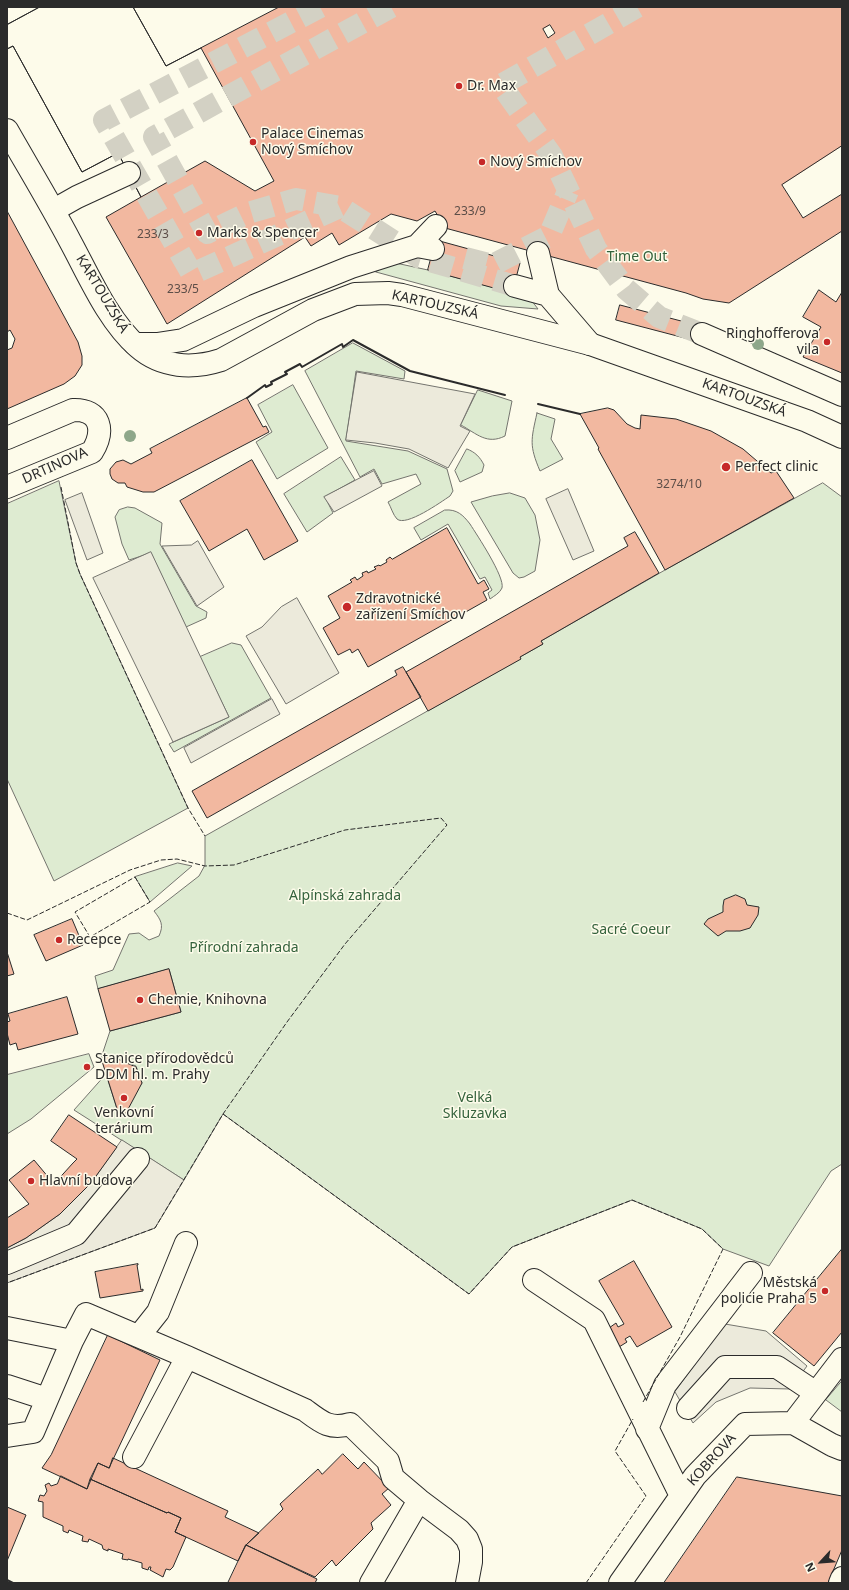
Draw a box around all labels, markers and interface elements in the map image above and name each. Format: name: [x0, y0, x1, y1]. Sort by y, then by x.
place label: Dr. Max: [467, 78, 516, 94]
marker: Dr. Max: [454, 81, 464, 91]
place label: Palace Cinemas Nový Smíchov: [261, 126, 364, 158]
marker: Palace Cinemas Nový Smíchov: [248, 137, 258, 147]
place label: Nový Smíchov: [490, 154, 582, 170]
marker: Nový Smíchov: [477, 157, 487, 167]
house number: 233/9: [454, 205, 486, 219]
place label: Marks & Spencer: [207, 225, 318, 241]
house number: 233/3: [137, 228, 169, 242]
marker: Marks & Spencer: [194, 228, 204, 238]
park label: Time Out: [607, 249, 667, 265]
street label: KARTOUZSKÁ: [72, 252, 132, 336]
house number: 233/5: [167, 283, 199, 297]
street label: KARTOUZSKÁ: [390, 287, 480, 323]
place label: Ringhofferova vila: [726, 326, 819, 358]
marker: Ringhofferova vila: [822, 337, 832, 347]
street label: KARTOUZSKÁ: [700, 375, 788, 421]
street label: DRTINOVA: [20, 444, 90, 488]
place label: Perfect clinic: [735, 459, 818, 475]
marker: Perfect clinic: [720, 461, 732, 473]
house number: 3274/10: [656, 478, 702, 492]
place label: Zdravotnické zařízení Smíchov: [356, 591, 465, 624]
marker: Zdravotnické zařízení Smíchov: [341, 601, 353, 613]
park label: Alpínská zahrada: [289, 888, 401, 904]
park label: Sacré Coeur: [592, 922, 670, 938]
place label: Recepce: [67, 932, 121, 948]
marker: Recepce: [54, 935, 64, 945]
park label: Přírodní zahrada: [189, 940, 299, 956]
place label: Chemie, Knihovna: [148, 992, 267, 1008]
marker: Chemie, Knihovna: [135, 995, 145, 1005]
place label: Stanice přírodovědců DDM hl. m. Prahy: [95, 1051, 234, 1084]
marker: Stanice přírodovědců DDM hl. m. Prahy: [82, 1062, 92, 1072]
park label: Velká Skluzavka: [443, 1090, 507, 1122]
marker: Venkovní terárium: [119, 1093, 129, 1103]
place label: Venkovní terárium: [94, 1105, 154, 1138]
place label: Hlavní budova: [39, 1173, 133, 1189]
marker: Hlavní budova: [26, 1176, 36, 1186]
place label: Městská policie Praha 5: [721, 1275, 817, 1308]
marker: Městská policie Praha 5: [820, 1286, 830, 1296]
street label: KOBROVA: [684, 1430, 740, 1490]
north arrow: [801, 1542, 841, 1582]
text: N: [801, 1560, 818, 1575]

